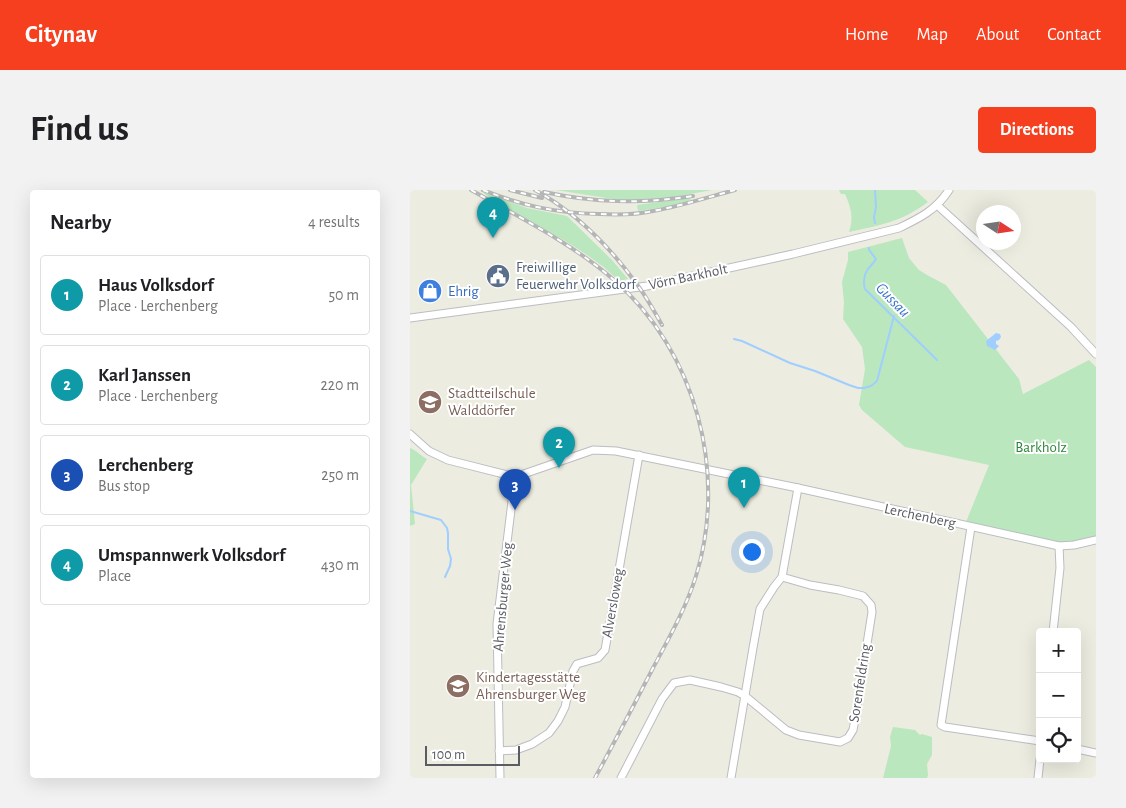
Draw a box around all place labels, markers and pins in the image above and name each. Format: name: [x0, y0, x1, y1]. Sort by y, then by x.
pin: 4: [477, 197, 509, 238]
place label: Freiwillige Feuerwehr Volksdorf: [516, 260, 637, 292]
public building icon: Freiwillige Feuerwehr Volksdorf: [485, 263, 511, 289]
shop icon: Ehrig: [417, 278, 443, 304]
place label: Ehrig: [448, 284, 479, 299]
place label: Stadtteilschule Walddörfer: [448, 386, 536, 418]
school or university icon: Stadtteilschule Walddörfer: [417, 389, 443, 415]
pin: 2: [543, 427, 575, 468]
pin: 1: [728, 467, 760, 508]
pin: 3: [499, 469, 531, 510]
place label: Kindertagesstätte Ahrensburger Weg: [476, 670, 586, 702]
school or university icon: Kindertagesstätte Ahrensburger Weg: [445, 673, 471, 699]

